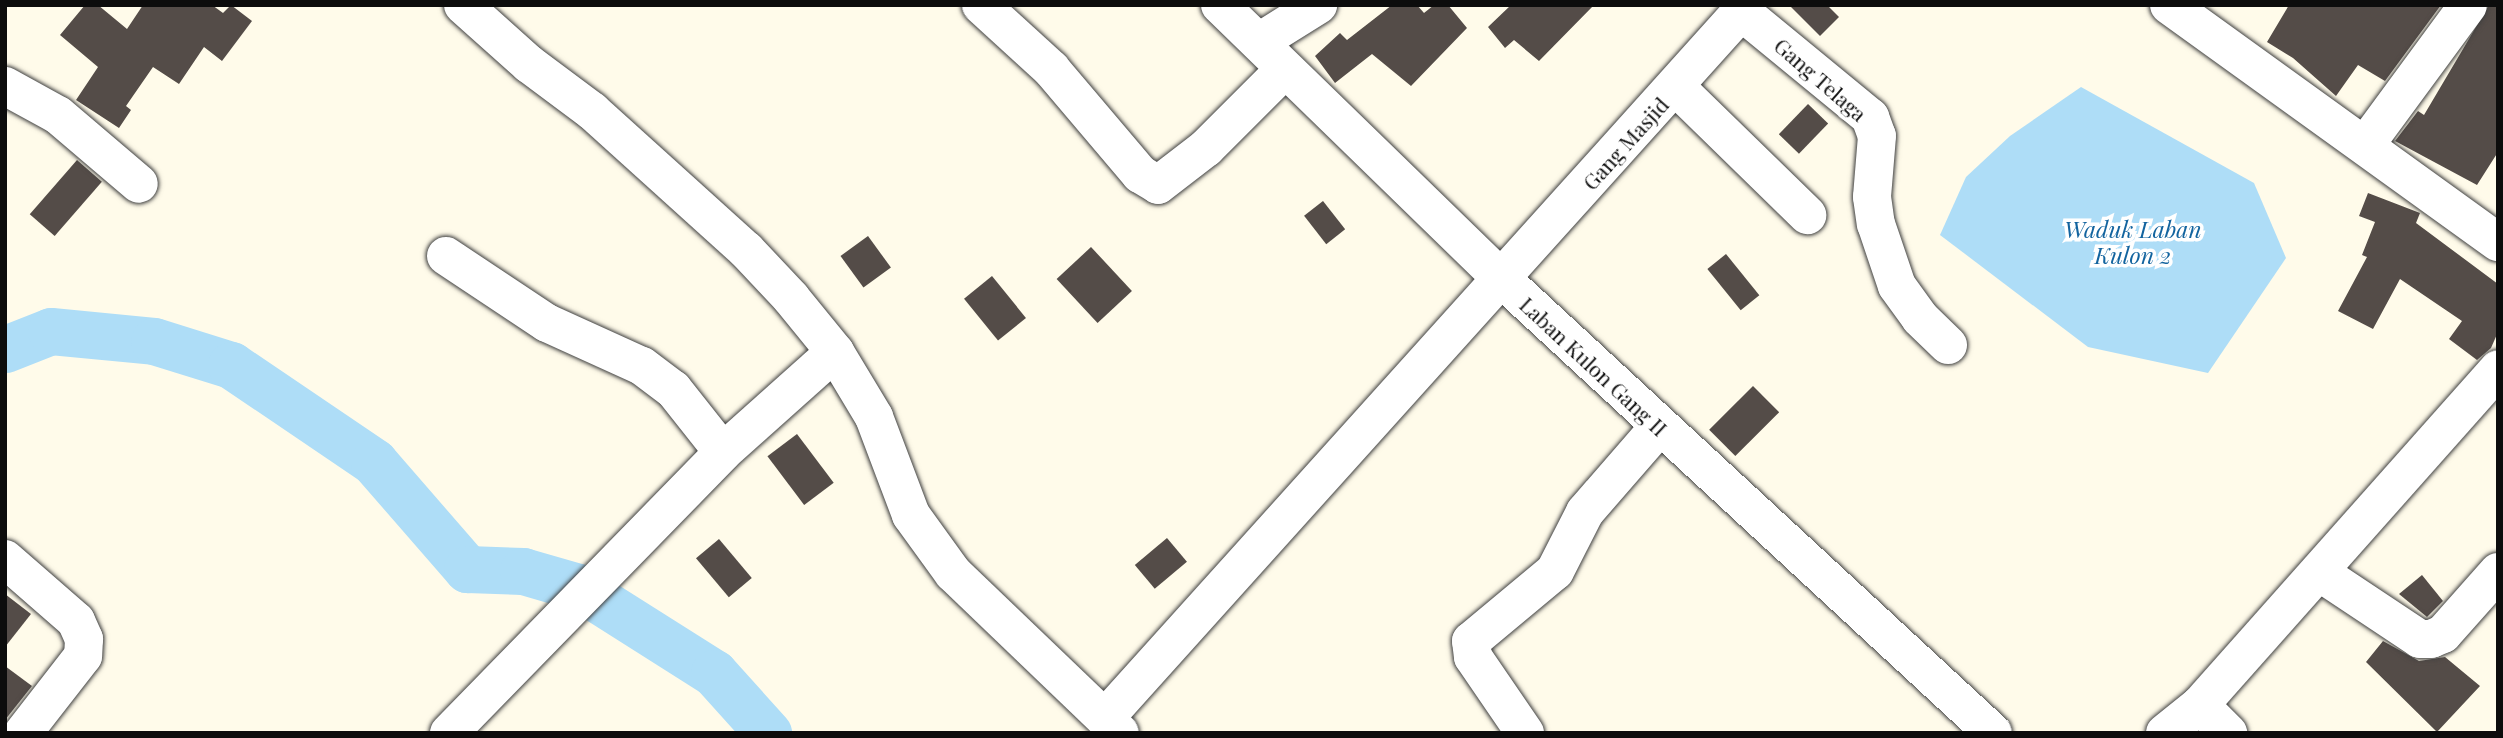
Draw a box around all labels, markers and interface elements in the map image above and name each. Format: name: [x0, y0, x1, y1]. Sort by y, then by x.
street label: Gang Telaga: [1770, 32, 1872, 126]
street label: Gang Masjid: [1577, 92, 1673, 194]
water label: Waduk Laban Kulon 2: [2064, 215, 2202, 269]
street label: Laban Kulon Gang II: [1515, 291, 1673, 441]

